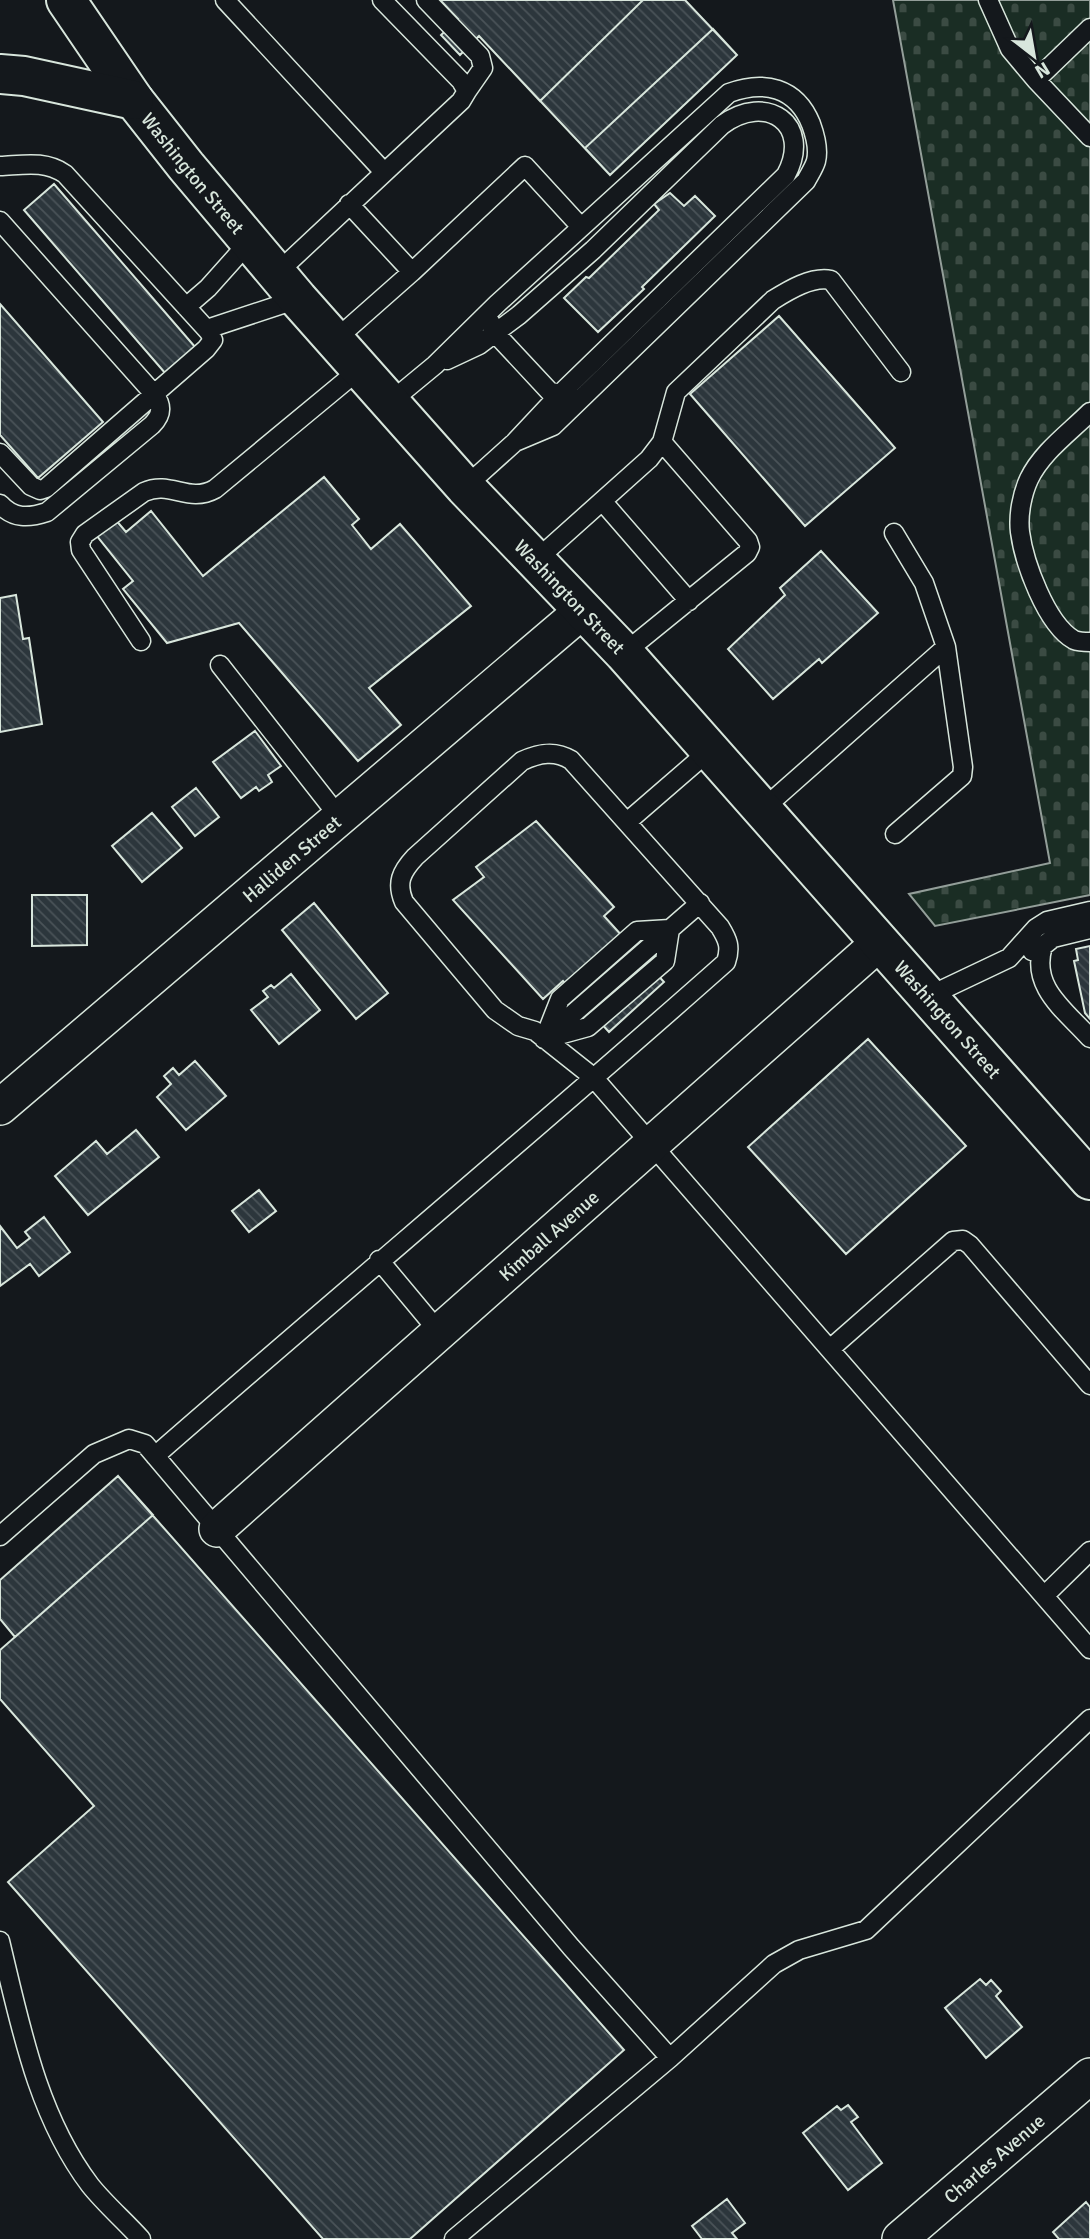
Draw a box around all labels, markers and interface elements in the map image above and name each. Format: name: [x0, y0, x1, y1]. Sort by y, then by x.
north arrow: [999, 21, 1069, 91]
text: N: [1030, 56, 1054, 83]
street label: Washington Street: [136, 108, 249, 240]
street label: Washington Street: [509, 535, 630, 660]
street label: Halliden Street: [238, 810, 347, 908]
street label: Washington Street: [888, 956, 1006, 1084]
street label: Kimball Avenue: [494, 1185, 604, 1287]
street label: Charles Avenue: [939, 2109, 1050, 2209]

